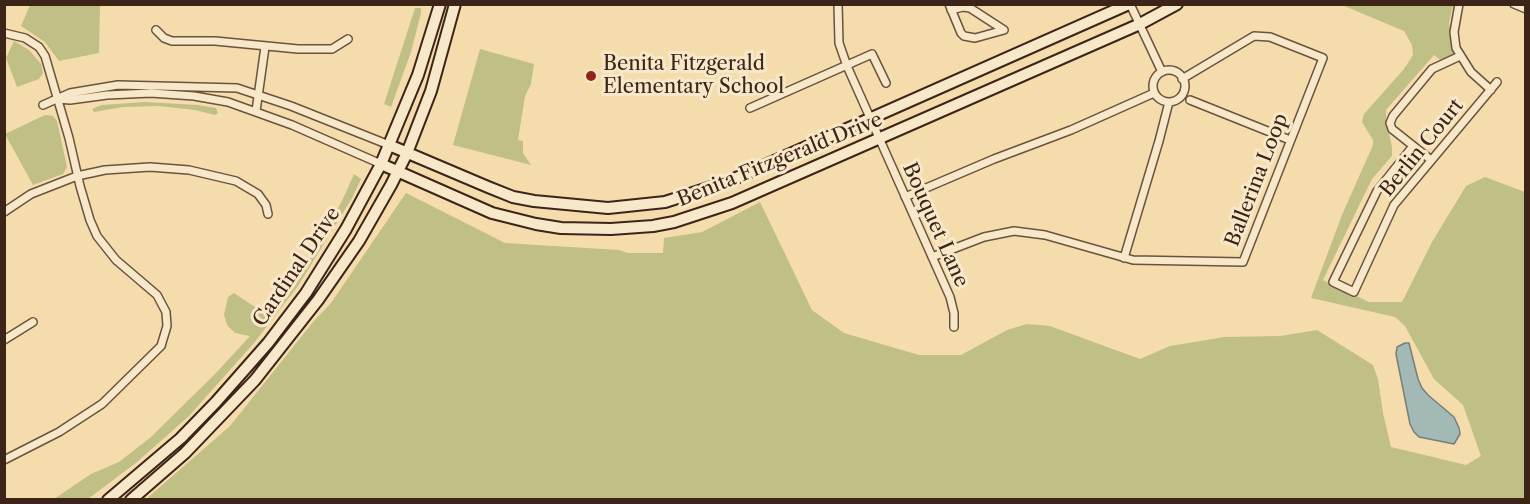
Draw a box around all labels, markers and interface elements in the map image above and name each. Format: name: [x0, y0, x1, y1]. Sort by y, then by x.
place label: Benita Fitzgerald Elementary School: [603, 52, 784, 99]
marker: Benita Fitzgerald Elementary School: [584, 69, 598, 83]
street label: Berlin Court: [1375, 94, 1469, 202]
street label: Benita Fitzgerald Drive: [674, 108, 886, 212]
street label: Ballerina Loop: [1221, 110, 1293, 250]
street label: Bouquet Lane: [897, 159, 973, 291]
street label: Cardinal Drive: [248, 203, 346, 331]

